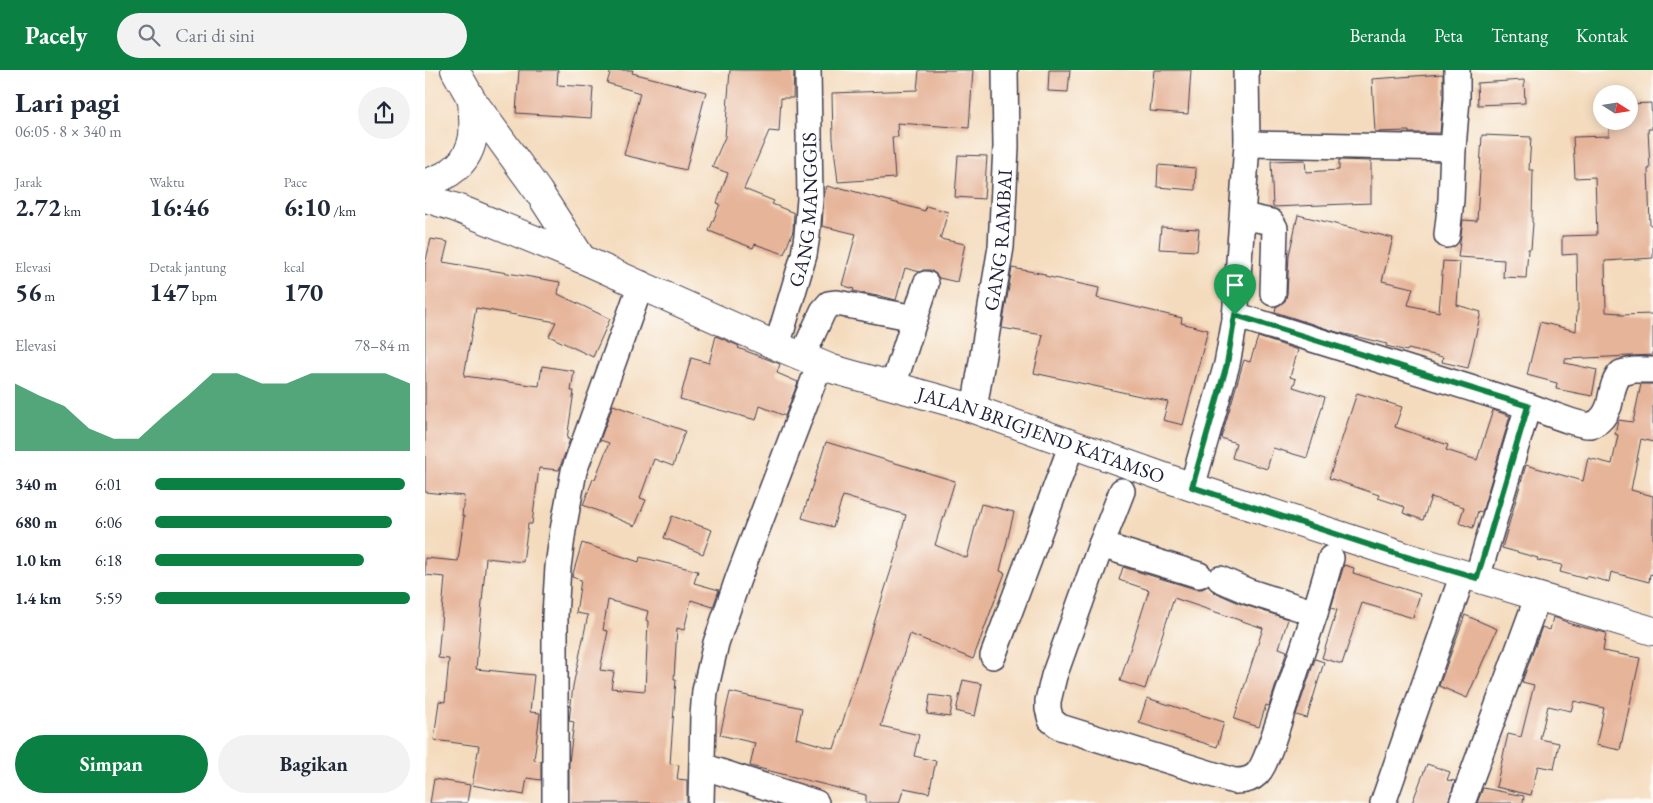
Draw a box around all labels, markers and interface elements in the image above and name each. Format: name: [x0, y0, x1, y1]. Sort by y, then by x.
search box: [117, 13, 467, 58]
text: Pacely: [25, 20, 87, 51]
icon: search: [135, 21, 163, 49]
text: Cari di sini: [175, 23, 255, 48]
text: Beranda: [1350, 24, 1406, 47]
text: Peta: [1434, 24, 1463, 47]
text: Tentang: [1491, 24, 1548, 47]
text: Kontak: [1576, 24, 1628, 47]
text: Lari pagi: [15, 84, 120, 120]
north arrow: [1593, 85, 1637, 130]
map controls: [1593, 85, 1638, 130]
button: share: [358, 87, 410, 139]
text: 06:05 · 8 × 340 m: [15, 121, 122, 142]
street label: GANG MANGGIS: [782, 132, 823, 290]
street label: GANG RAMBAI: [978, 168, 1018, 313]
text: Jarak: [15, 173, 42, 191]
text: Waktu: [149, 173, 185, 191]
text: Pace: [284, 173, 307, 191]
text: 2.72: [15, 191, 61, 223]
text: 16:46: [149, 191, 209, 223]
text: 6:10: [284, 191, 330, 223]
text: km: [61, 202, 81, 220]
text: /km: [330, 202, 356, 220]
text: Elevasi: [15, 258, 51, 276]
text: Detak jantung: [149, 258, 226, 276]
text: kcal: [284, 258, 305, 276]
pin: [1214, 264, 1256, 315]
icon: arrive: [1221, 271, 1249, 299]
text: 56: [15, 276, 41, 308]
text: 147: [149, 276, 189, 308]
text: 170: [284, 276, 323, 308]
text: m: [41, 287, 55, 305]
text: bpm: [189, 287, 217, 305]
text: Elevasi: [15, 335, 56, 356]
text: 78–84 m: [355, 335, 410, 356]
street label: JALAN BRIGJEND KATAMSO: [913, 380, 1168, 489]
text: 340 m: [15, 474, 57, 495]
text: 6:01: [95, 474, 122, 495]
text: 680 m: [15, 512, 57, 533]
text: 6:06: [95, 512, 122, 533]
text: 1.0 km: [15, 550, 61, 571]
text: 6:18: [95, 550, 122, 571]
text: 1.4 km: [15, 588, 61, 609]
text: 5:59: [95, 588, 122, 609]
button: Simpan: [15, 735, 208, 793]
button: Bagikan: [218, 735, 410, 793]

